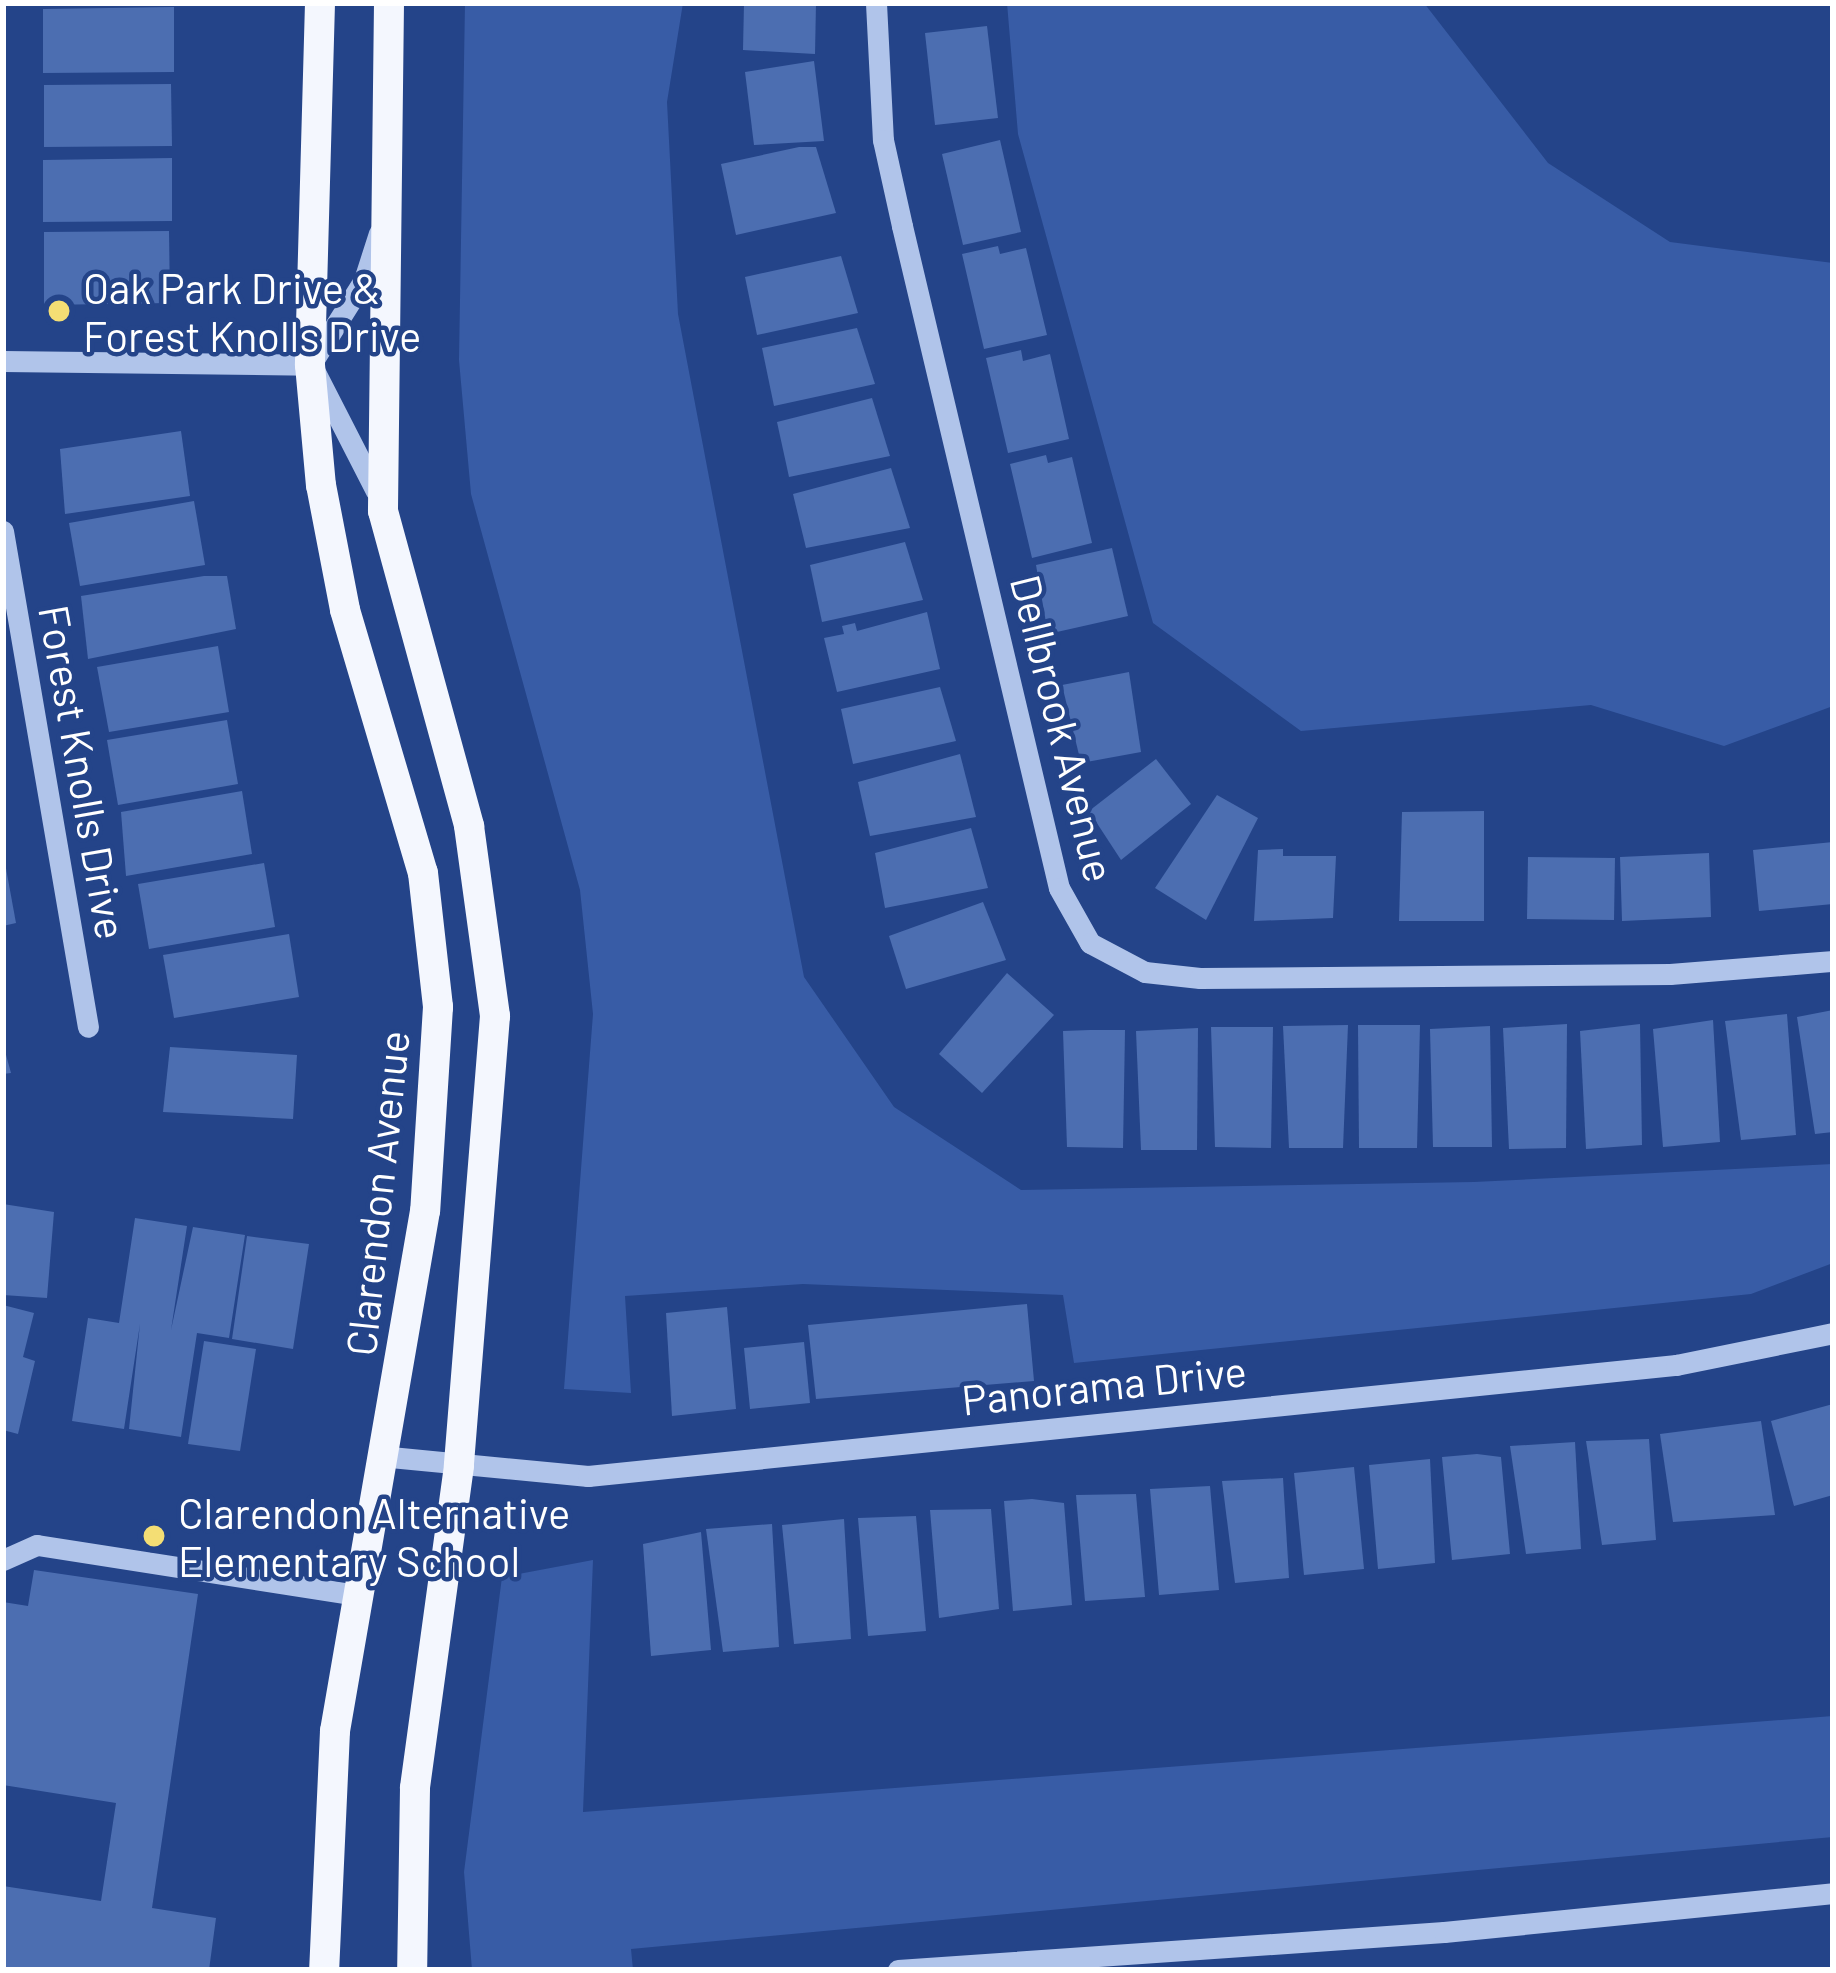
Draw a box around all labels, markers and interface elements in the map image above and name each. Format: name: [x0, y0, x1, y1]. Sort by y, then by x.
place label: Oak Park Drive & Forest Knolls Drive: [83, 262, 421, 360]
marker: Oak Park Drive & Forest Knolls Drive: [46, 298, 72, 324]
street label: Dellbrook Avenue: [1002, 569, 1126, 887]
street label: Forest Knolls Drive: [30, 601, 138, 943]
street label: Clarendon Avenue: [334, 1028, 418, 1358]
street label: Panorama Drive: [959, 1344, 1249, 1424]
place label: Clarendon Alternative Elementary School: [178, 1487, 570, 1586]
marker: Clarendon Alternative Elementary School: [141, 1523, 167, 1549]

